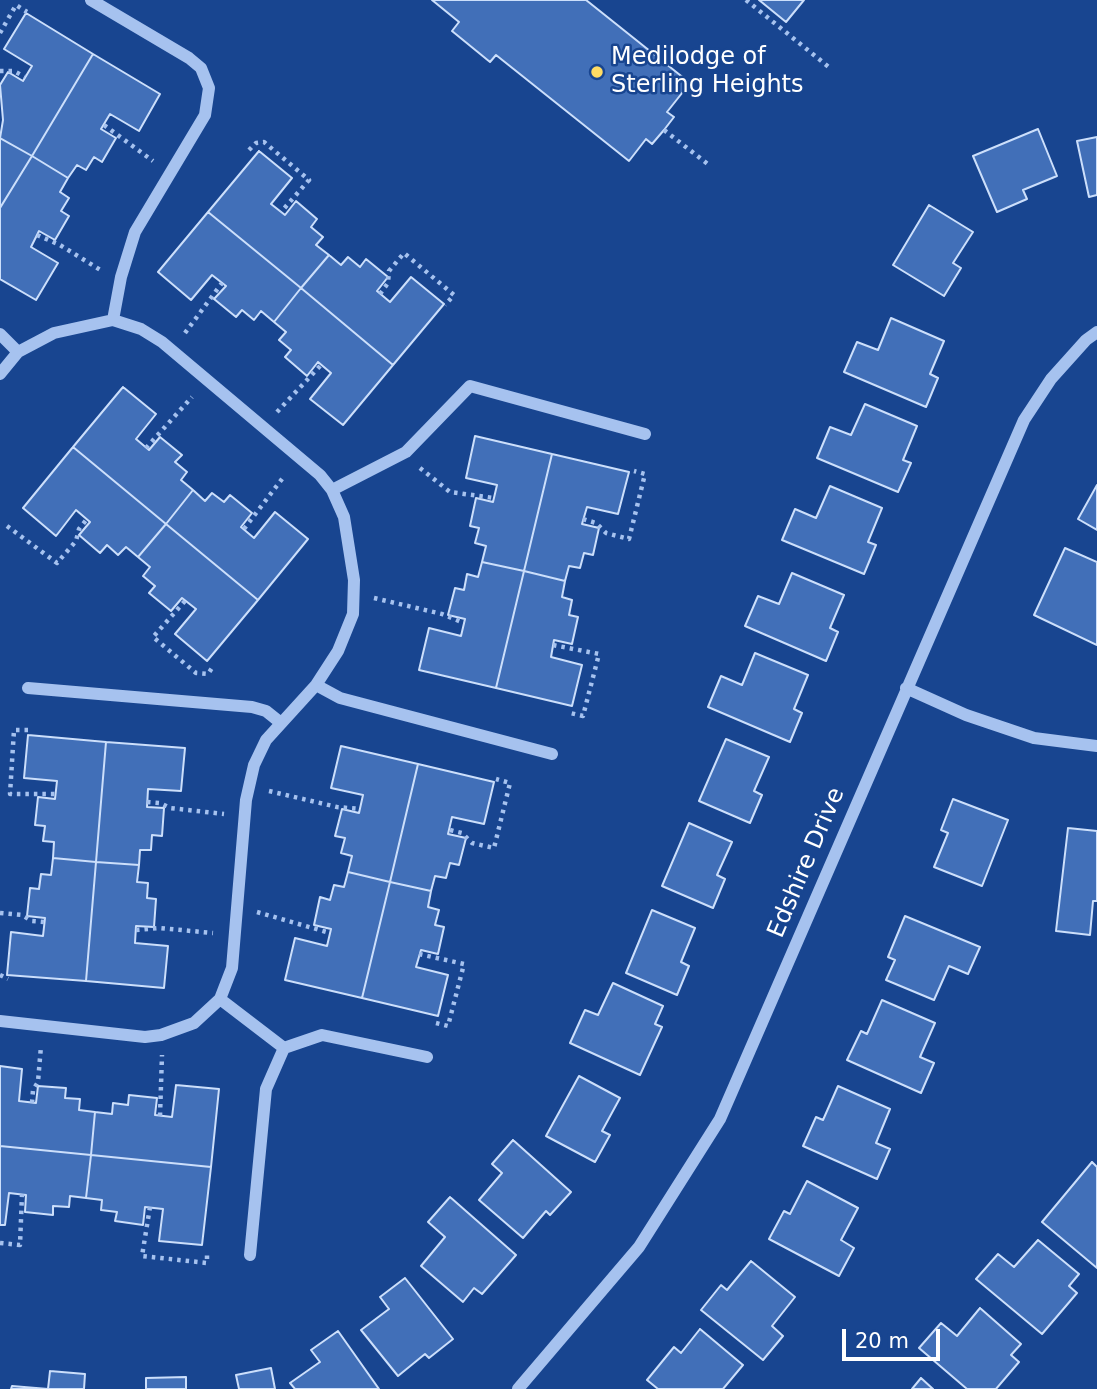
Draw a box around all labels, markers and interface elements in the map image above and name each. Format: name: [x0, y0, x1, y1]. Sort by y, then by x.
place label: Medilodge of Sterling Heights: [611, 44, 804, 100]
marker: Medilodge of Sterling Heights: [589, 64, 605, 80]
street label: Edshire Drive: [762, 784, 852, 942]
scale bar: [845, 1316, 943, 1360]
text: 20 m: [855, 1329, 909, 1353]

